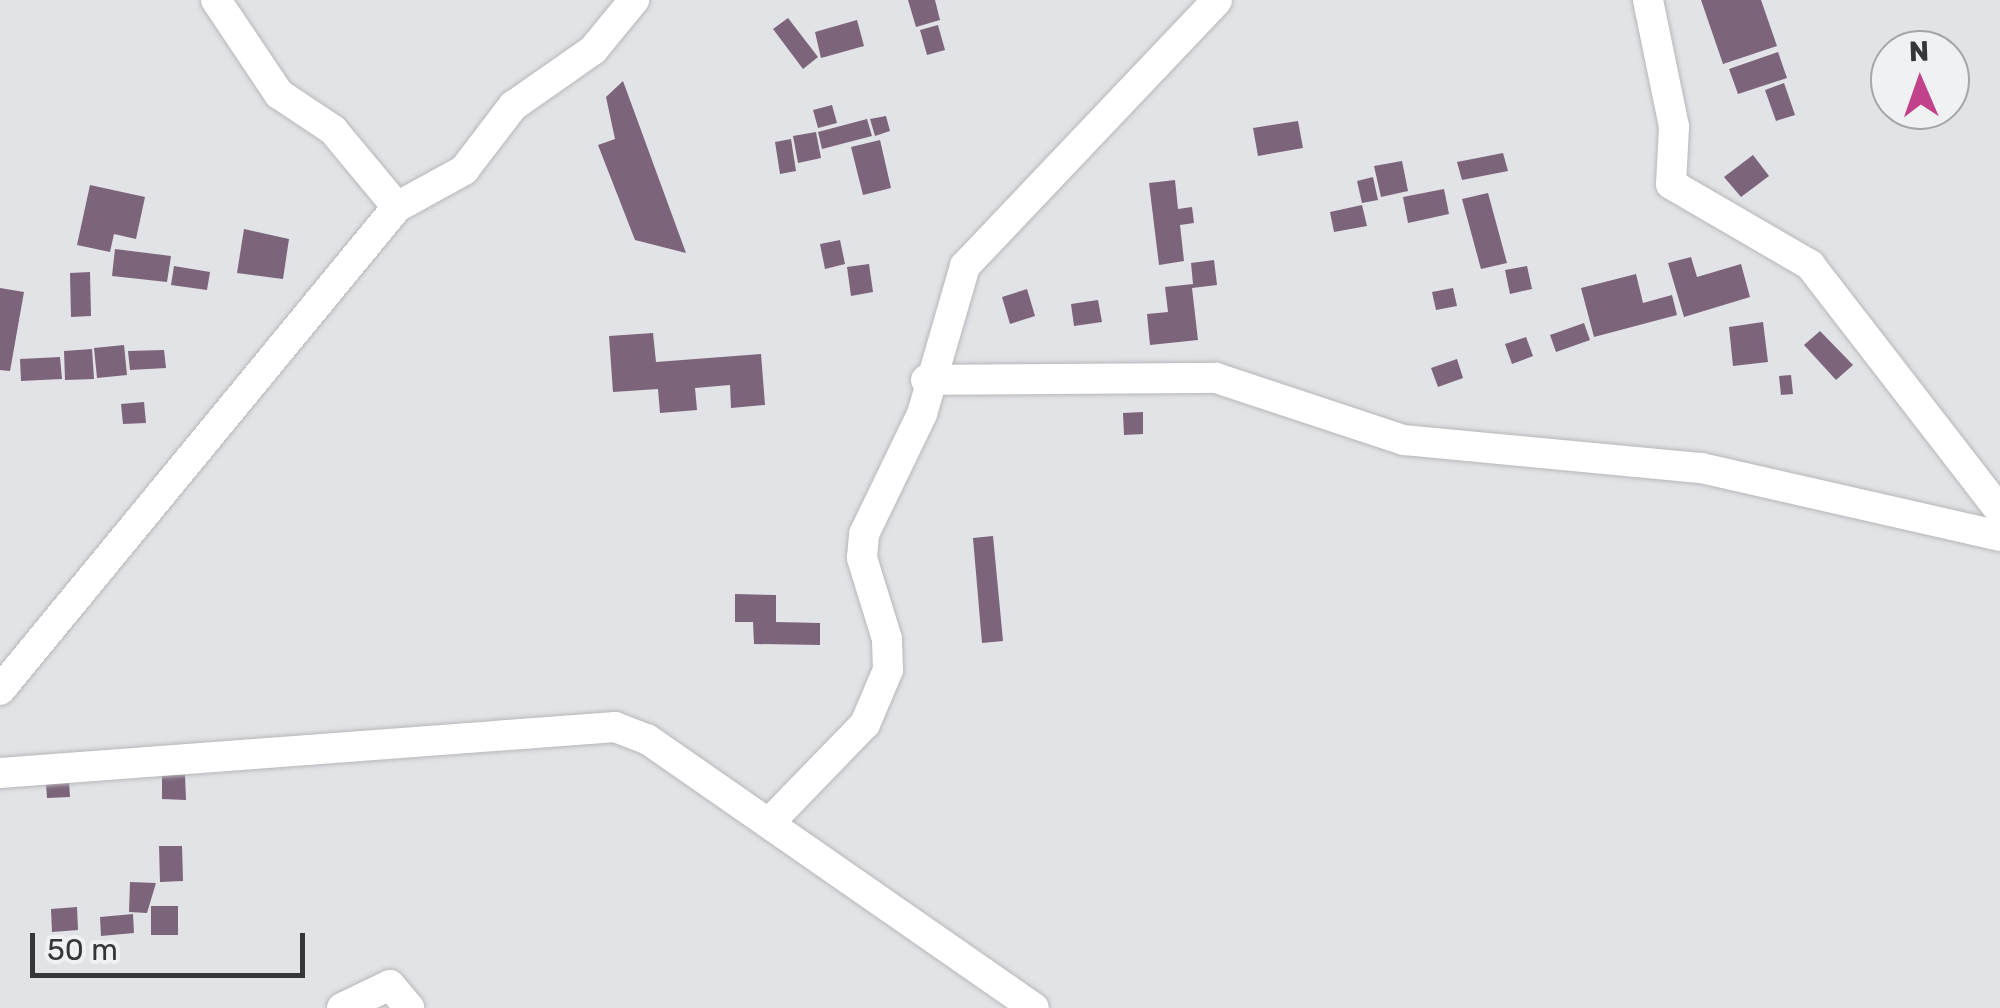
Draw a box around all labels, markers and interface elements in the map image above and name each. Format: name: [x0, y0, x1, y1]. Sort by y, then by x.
north arrow: [1870, 30, 1970, 130]
text: N: [1908, 35, 1930, 68]
scale bar: [35, 913, 310, 975]
text: 50 m: [47, 932, 118, 968]

